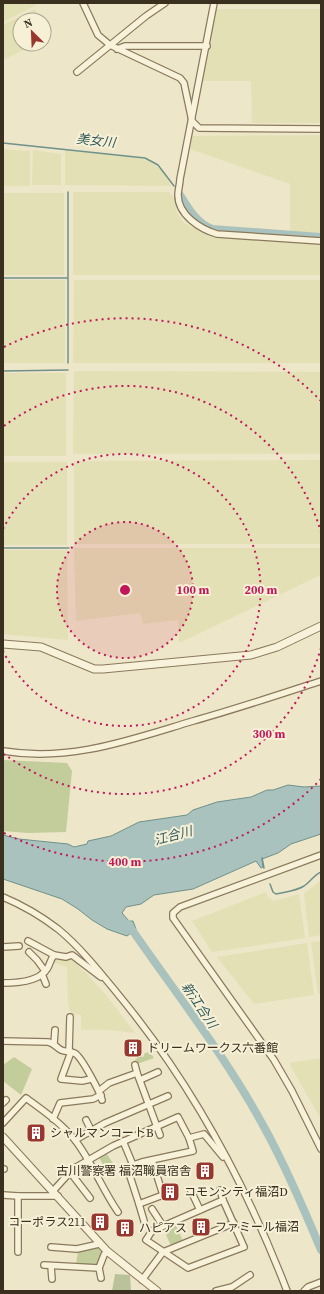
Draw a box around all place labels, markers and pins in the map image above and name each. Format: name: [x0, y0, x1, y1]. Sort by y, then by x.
centre of rings: [118, 583, 132, 597]
building icon: ドリームワークス六番館: [122, 1037, 144, 1059]
place label: ドリームワークス六番館: [147, 1040, 278, 1056]
building icon: シャルマンコートB: [25, 1122, 47, 1144]
place label: シャルマンコートB: [50, 1125, 154, 1141]
building icon: 古川警察署 福沼職員宿舎: [194, 1160, 216, 1182]
place label: 古川警察署 福沼職員宿舎: [56, 1163, 191, 1179]
building icon: コモンシティ福沼D: [159, 1181, 181, 1203]
place label: コモンシティ福沼D: [184, 1184, 288, 1200]
building icon: コーポラス211: [89, 1211, 111, 1233]
place label: コーポラス211: [8, 1214, 86, 1230]
building icon: ファミール福沼: [190, 1216, 212, 1238]
building icon: ハピアス: [114, 1217, 136, 1239]
place label: ファミール福沼: [215, 1219, 299, 1235]
place label: ハピアス: [139, 1220, 187, 1236]

